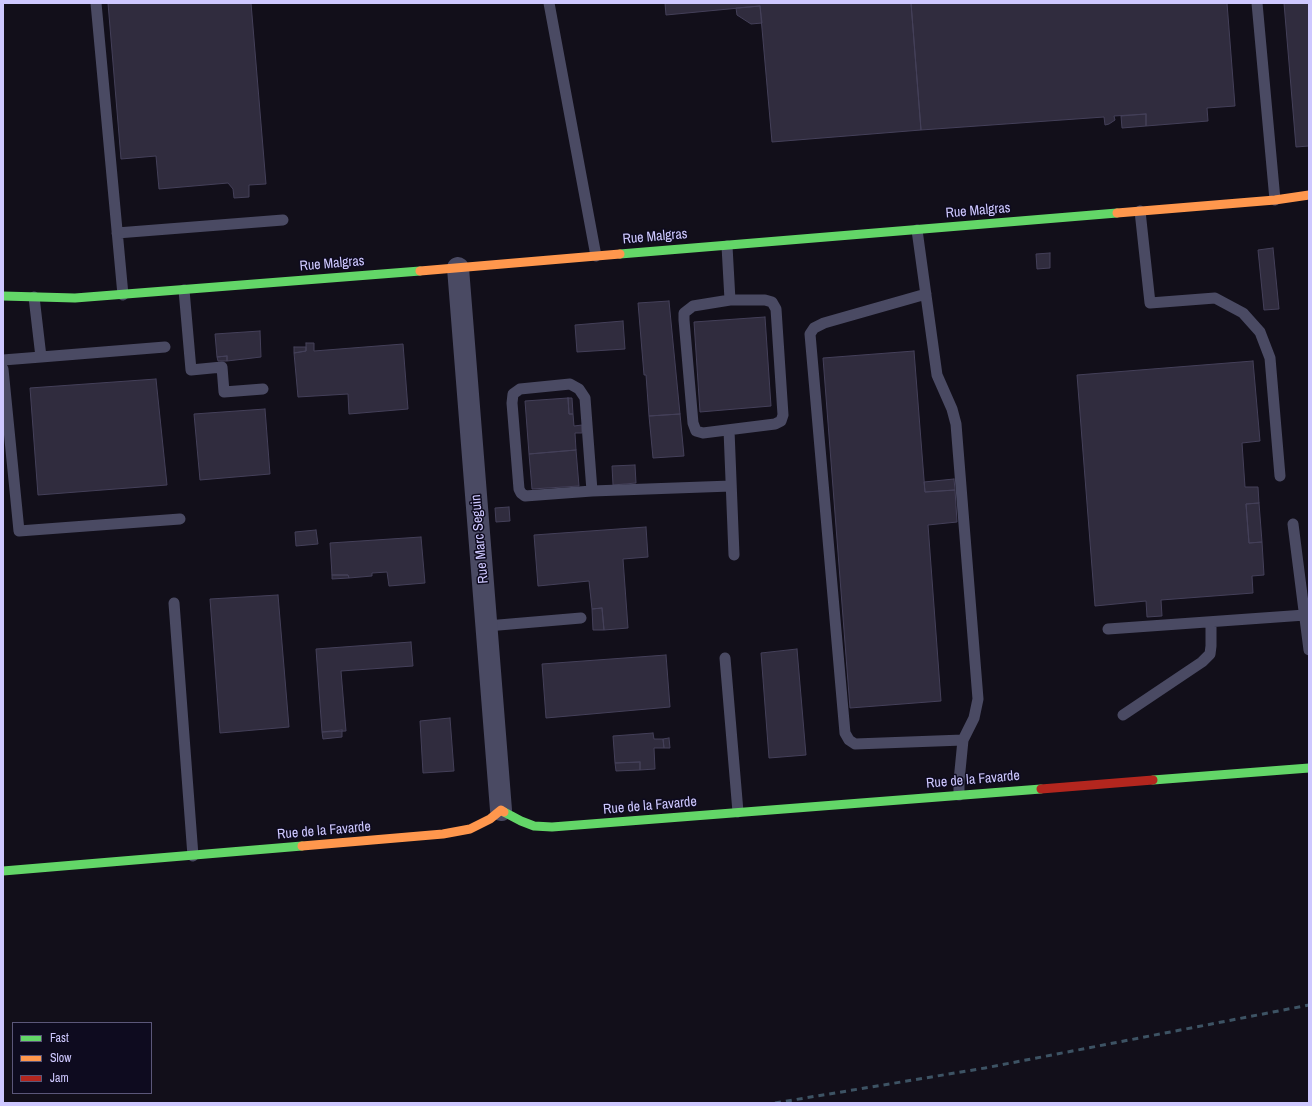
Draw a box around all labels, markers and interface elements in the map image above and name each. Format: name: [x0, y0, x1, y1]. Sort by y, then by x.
street label: Rue Malgras: [945, 200, 1011, 222]
street label: Rue Malgras: [622, 226, 688, 248]
street label: Rue Malgras: [299, 253, 365, 275]
street label: Rue Marc Seguin: [468, 494, 492, 584]
street label: Rue de la Favarde: [926, 768, 1020, 792]
street label: Rue de la Favarde: [603, 794, 697, 818]
street label: Rue de la Favarde: [277, 819, 371, 843]
legend: [12, 1022, 152, 1094]
text: Fast: [50, 1030, 69, 1046]
text: Slow: [50, 1050, 71, 1066]
text: Jam: [50, 1070, 69, 1086]

